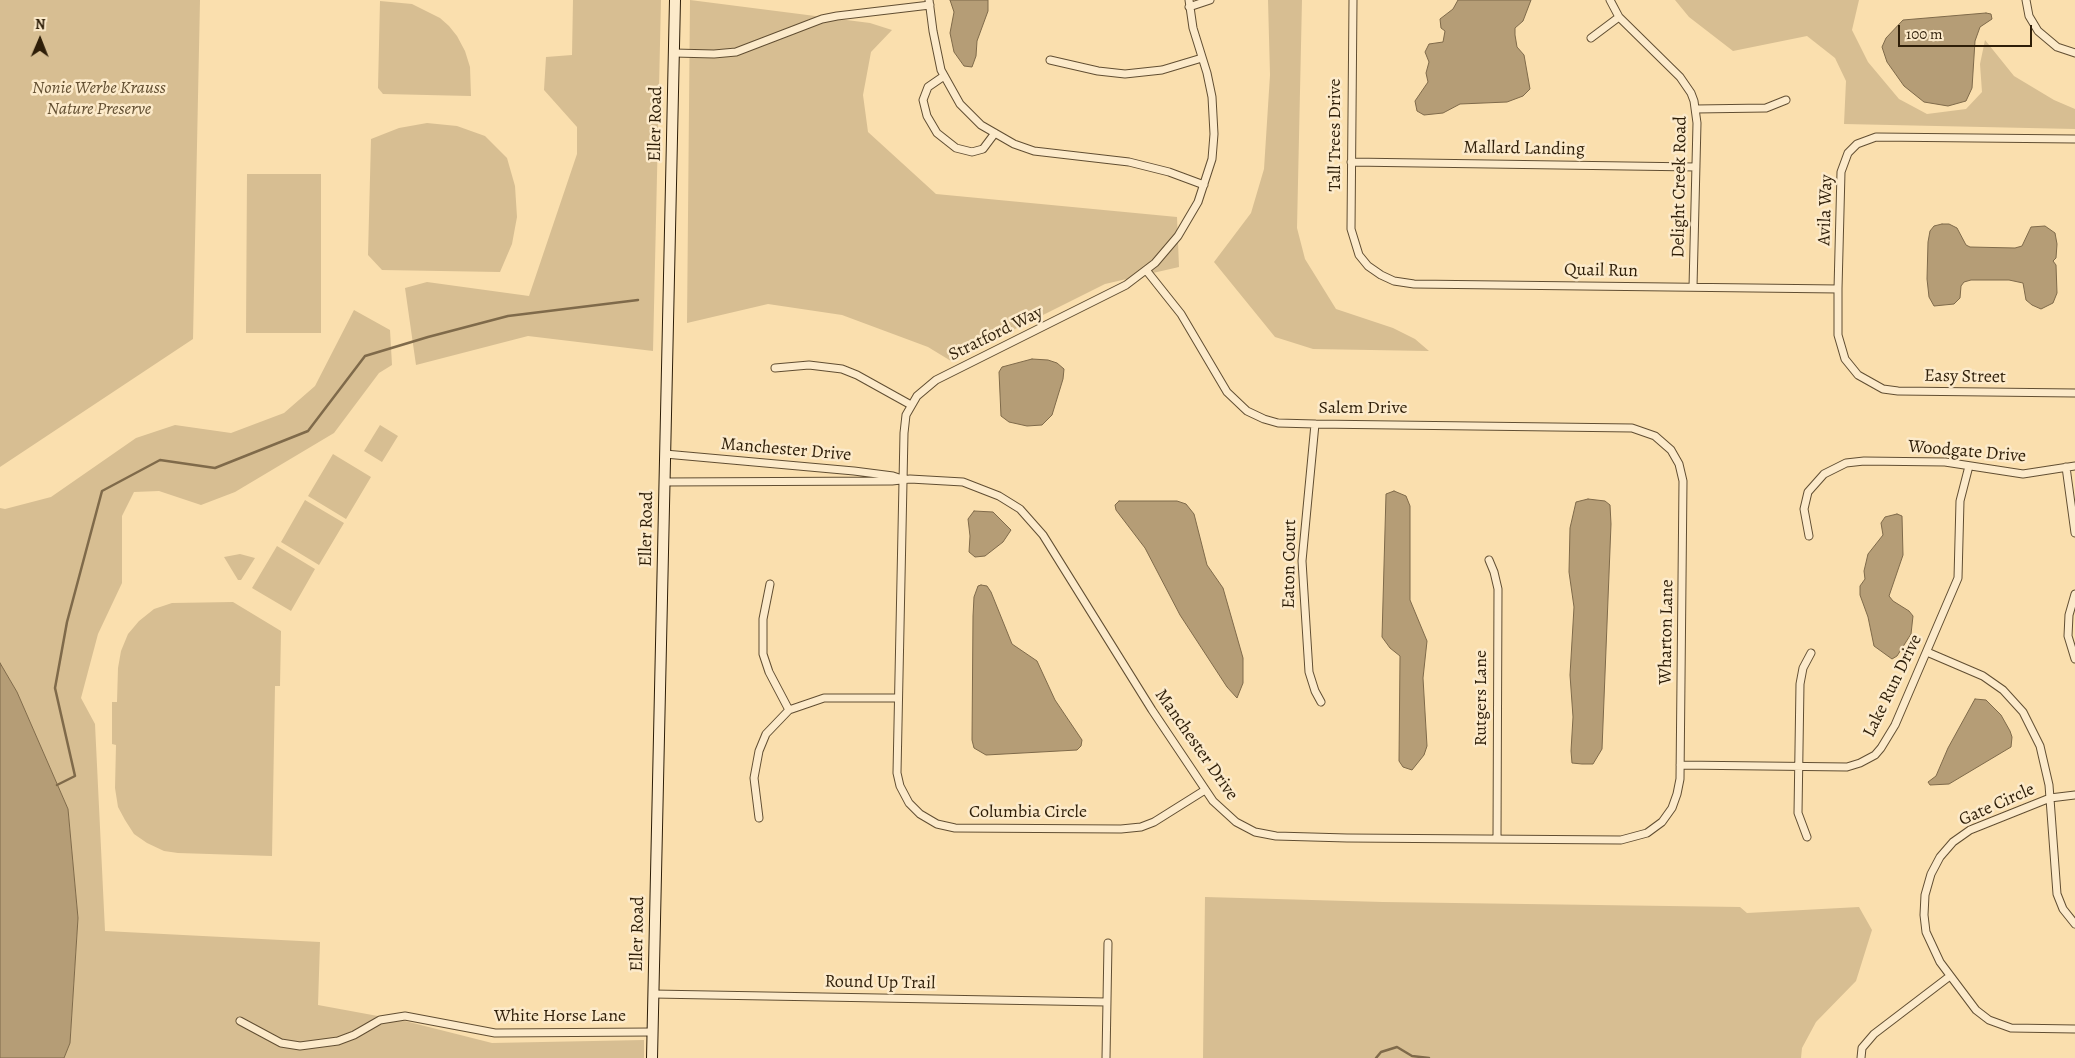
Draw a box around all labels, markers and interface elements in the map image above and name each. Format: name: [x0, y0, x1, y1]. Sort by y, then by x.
north arrow: [15, 15, 65, 65]
text: N: [35, 15, 46, 34]
scale bar: [1900, 15, 2034, 47]
text: 100 m: [1906, 24, 1943, 44]
park label: Nonie Werbe Krauss Nature Preserve: [32, 78, 166, 120]
street label: Tall Trees Drive: [1325, 78, 1347, 192]
street label: Eller Road: [645, 86, 667, 162]
street label: Delight Creek Road: [1668, 116, 1692, 258]
street label: Mallard Landing: [1463, 137, 1585, 161]
street label: Avila Way: [1814, 174, 1838, 246]
street label: Quail Run: [1564, 260, 1638, 282]
street label: Stratford Way: [945, 302, 1047, 366]
street label: Easy Street: [1924, 365, 2006, 389]
street label: Salem Drive: [1319, 398, 1407, 420]
street label: Manchester Drive: [720, 434, 852, 466]
street label: Woodgate Drive: [1907, 436, 2027, 468]
street label: Eller Road: [636, 491, 658, 567]
street label: Eaton Court: [1278, 519, 1302, 609]
street label: Wharton Lane: [1655, 579, 1679, 685]
street label: Lake Run Drive: [1859, 631, 1927, 741]
street label: Rutgers Lane: [1471, 650, 1493, 746]
street label: Manchester Drive: [1150, 685, 1242, 805]
street label: Gate Circle: [1956, 779, 2038, 831]
street label: Columbia Circle: [969, 802, 1087, 824]
street label: Eller Road: [627, 896, 649, 972]
street label: Round Up Trail: [824, 971, 936, 995]
street label: White Horse Lane: [494, 1006, 626, 1028]

